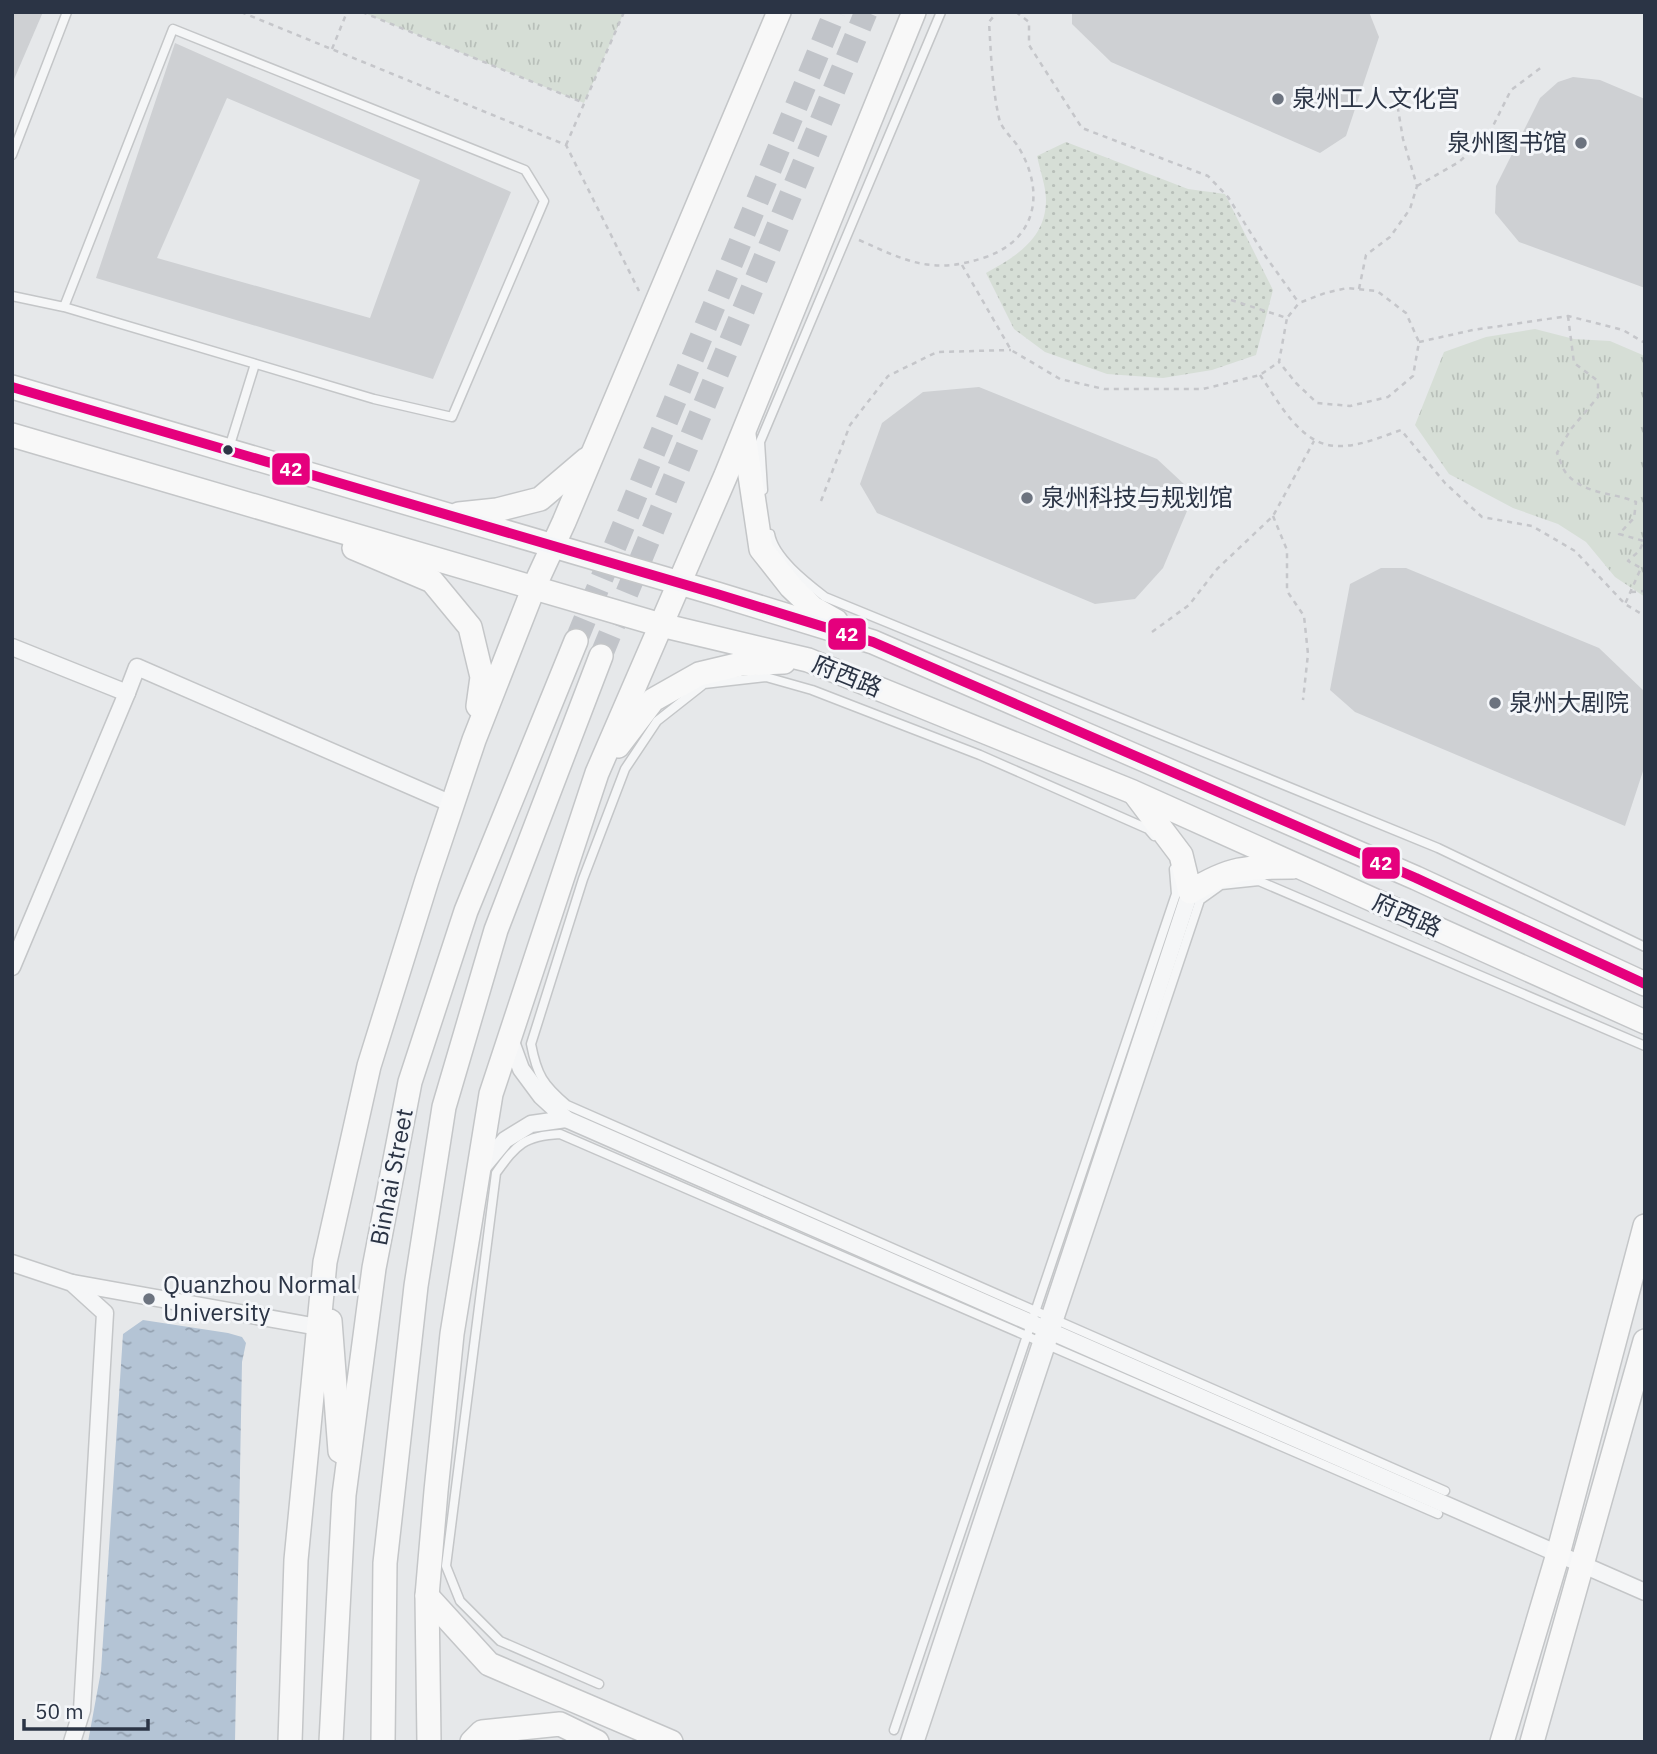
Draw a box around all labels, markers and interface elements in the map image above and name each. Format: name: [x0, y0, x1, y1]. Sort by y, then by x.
place label: 泉州工人文化宫: [1292, 82, 1460, 114]
marker: 泉州工人文化宫: [1270, 91, 1286, 107]
place label: 泉州图书馆: [1447, 126, 1567, 158]
marker: 泉州图书馆: [1573, 135, 1589, 151]
unlabelled marker: [221, 443, 235, 457]
line badge: 42: [271, 452, 311, 486]
text: 42: [280, 457, 302, 481]
place label: 泉州科技与规划馆: [1041, 481, 1233, 513]
marker: 泉州科技与规划馆: [1019, 490, 1035, 506]
line badge: 42: [827, 617, 867, 651]
text: 42: [836, 622, 858, 646]
street label: 府西路: [808, 647, 887, 703]
place label: 泉州大剧院: [1509, 686, 1629, 718]
marker: 泉州大剧院: [1487, 695, 1503, 711]
line badge: 42: [1361, 846, 1401, 880]
text: 42: [1370, 851, 1392, 875]
street label: 府西路: [1368, 885, 1447, 943]
street label: Binhai Street: [362, 1105, 420, 1248]
place label: Quanzhou Normal University: [163, 1268, 357, 1328]
marker: Quanzhou Normal University: [141, 1291, 157, 1307]
scale bar: [24, 1688, 149, 1732]
text: 50 m: [35, 1697, 84, 1725]

